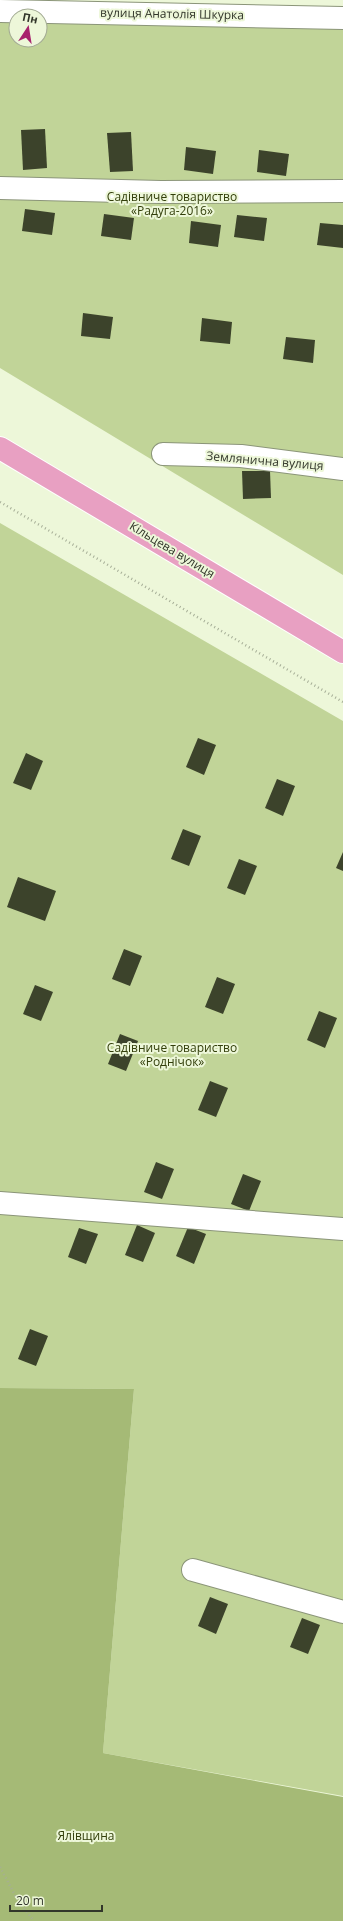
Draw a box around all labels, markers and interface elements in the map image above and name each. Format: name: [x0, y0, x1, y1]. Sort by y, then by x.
street label: вулиця Анатолія Шкурка: [100, 4, 244, 23]
north arrow: [8, 8, 48, 48]
text: Пн: [21, 9, 39, 27]
park label: Садівниче товариство «Радуга-2016»: [107, 188, 237, 219]
street label: Землянична вулиця: [206, 447, 324, 474]
street label: Кільцева вулиця: [126, 517, 218, 582]
park label: Садівниче товариство «Роднічок»: [107, 1039, 237, 1070]
park label: Ялівщина: [57, 1827, 115, 1844]
scale bar: [10, 1887, 102, 1913]
text: 20 m: [16, 1892, 44, 1909]

